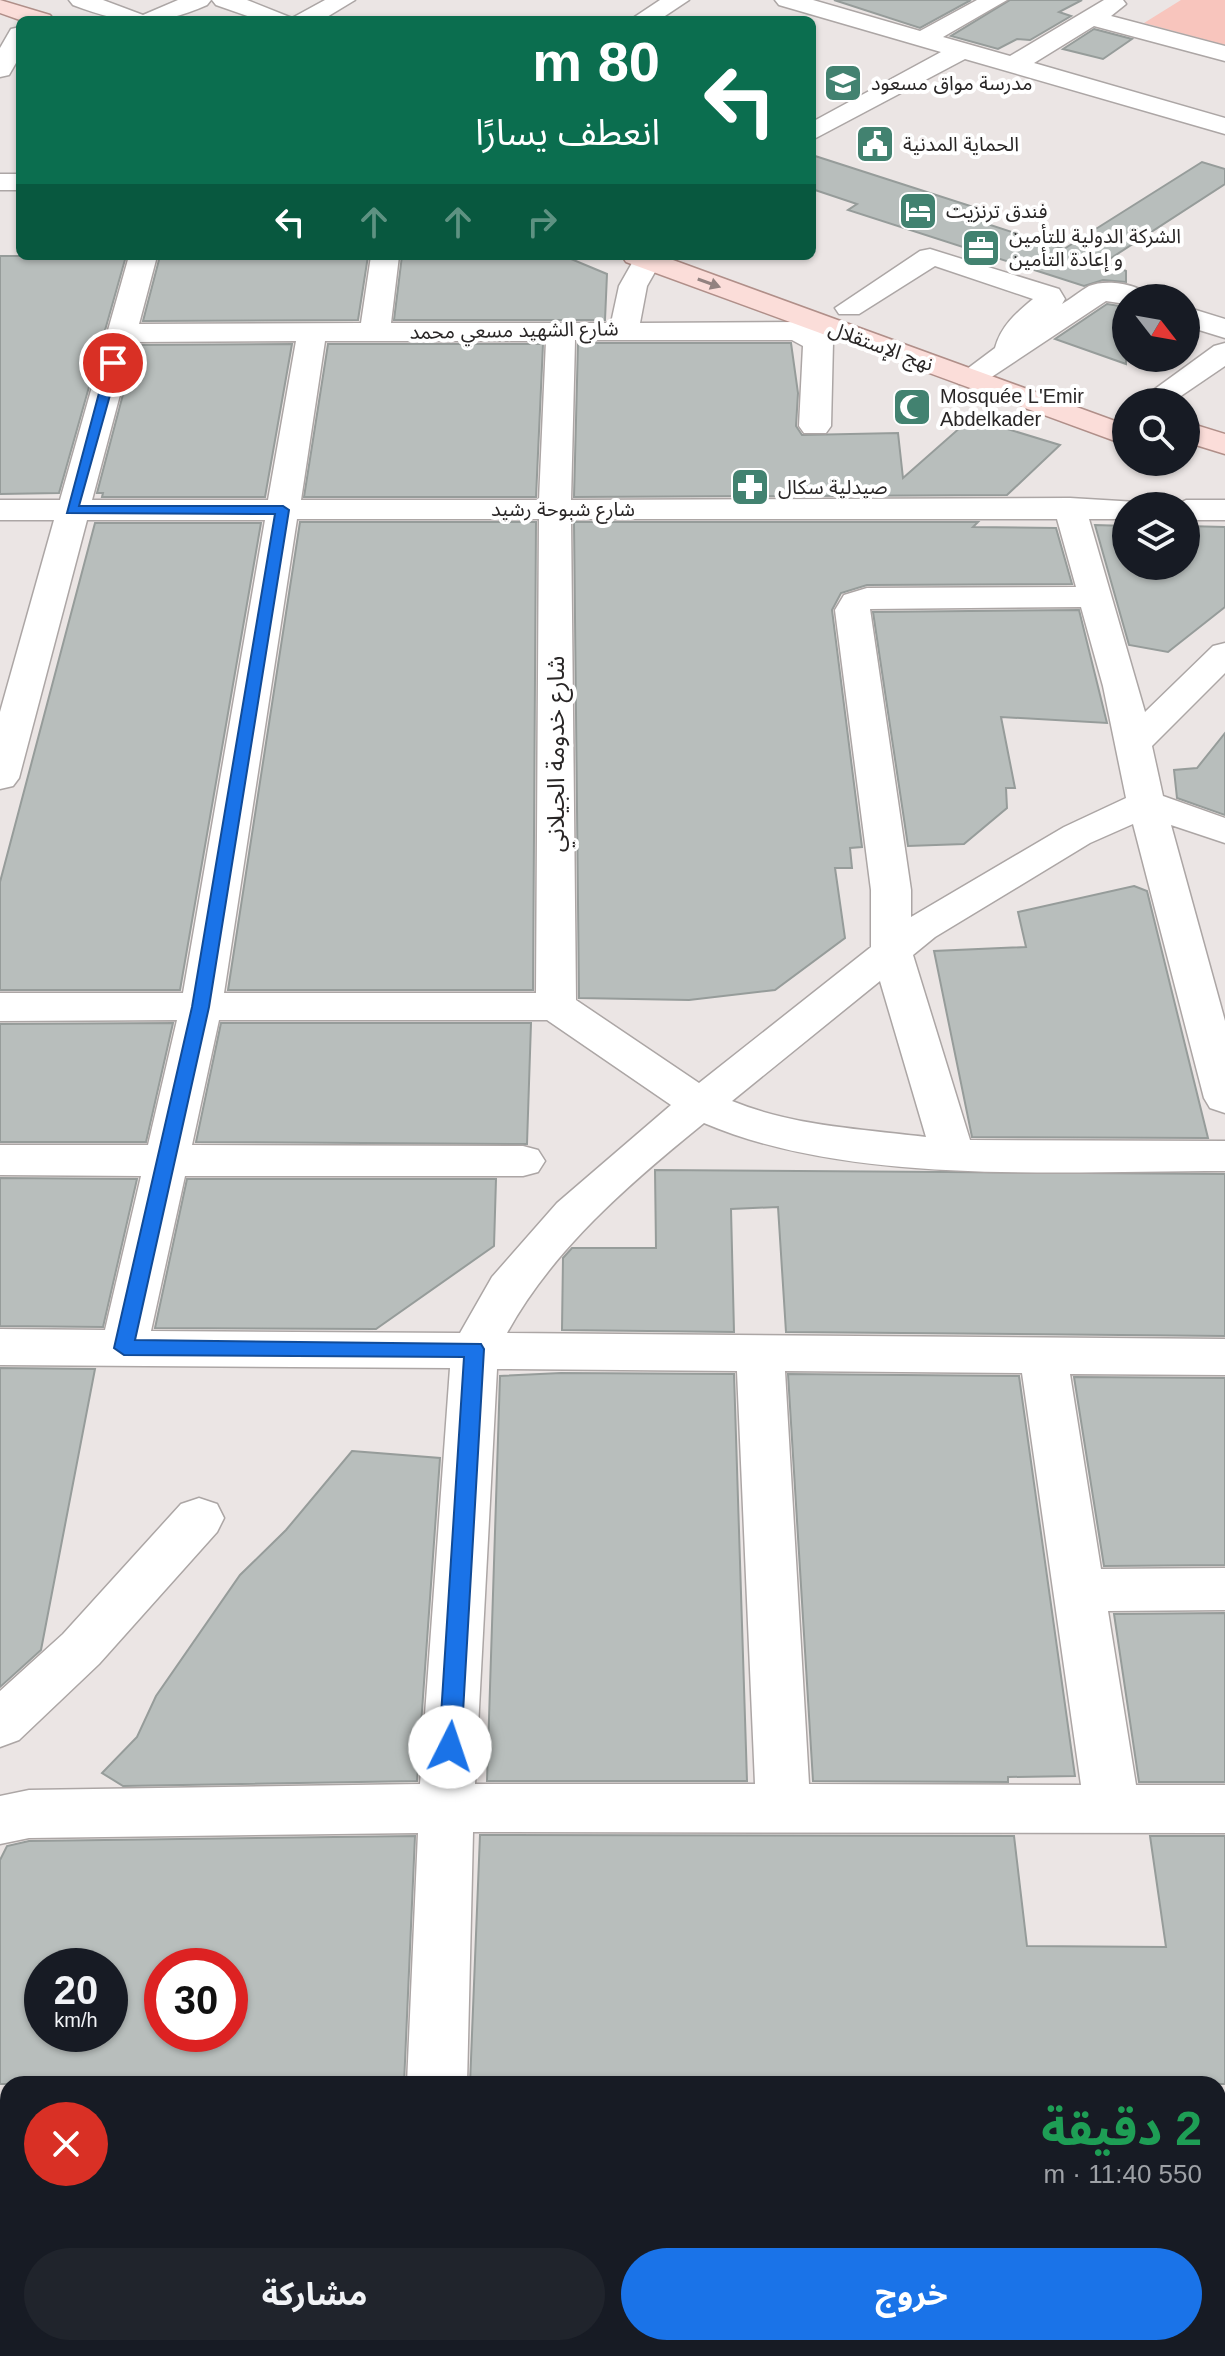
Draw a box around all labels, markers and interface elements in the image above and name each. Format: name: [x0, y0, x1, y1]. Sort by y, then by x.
text: 80 m: [532, 30, 660, 93]
icon: left: [688, 48, 792, 152]
school or university icon: مدرسة مواق مسعود: [822, 62, 864, 104]
place label: مدرسة مواق مسعود: [871, 72, 1032, 95]
text: انعطف يسارًا: [475, 112, 660, 153]
public building icon: الحماية المدنية: [854, 123, 896, 165]
place label: الحماية المدنية: [903, 133, 1019, 155]
hotel icon: فندق ترنزيت: [897, 190, 939, 232]
icon: left: [268, 200, 312, 244]
icon: ahead: [352, 200, 396, 244]
icon: ahead: [436, 200, 480, 244]
icon: right: [520, 200, 564, 244]
place label: فندق ترنزيت: [946, 200, 1047, 223]
place label: الشركة الدولية للتأمين و إعادة التأمين: [1009, 224, 1181, 272]
office icon: الشركة الدولية للتأمين و إعادة التأمين: [960, 227, 1002, 269]
one-way arrow: [697, 277, 721, 290]
north arrow: [1112, 284, 1200, 372]
map controls: [1112, 284, 1200, 580]
street label: شارع الشهيد مسعي محمد: [409, 317, 619, 347]
street label: نهج الإستقلال: [824, 317, 936, 379]
pin: [79, 329, 147, 397]
icon: arrive: [91, 341, 135, 385]
place label: Mosquée L'Emir Abdelkader: [940, 385, 1084, 430]
mosque icon: Mosquée L'Emir Abdelkader: [891, 386, 933, 428]
button: search: [1112, 388, 1200, 476]
pharmacy icon: صيدلية سكال: [729, 466, 771, 508]
place label: صيدلية سكال: [778, 476, 888, 499]
button: layers: [1112, 492, 1200, 580]
street label: شارع شبوحة رشيد: [491, 498, 635, 524]
street label: شارع خدومة الجيلاني: [542, 656, 575, 852]
position arrow: [408, 1705, 492, 1789]
speed limit sign: 30: [144, 1948, 248, 2052]
text: 20: [54, 1968, 98, 2012]
text: km/h: [54, 2009, 98, 2031]
button: close: [24, 2102, 108, 2186]
text: 2 دقيقة: [1041, 2102, 1202, 2155]
text: 550 m · 11:40: [1043, 2159, 1202, 2189]
button: مشاركة: [24, 2248, 605, 2340]
button: خروج: [621, 2248, 1202, 2340]

